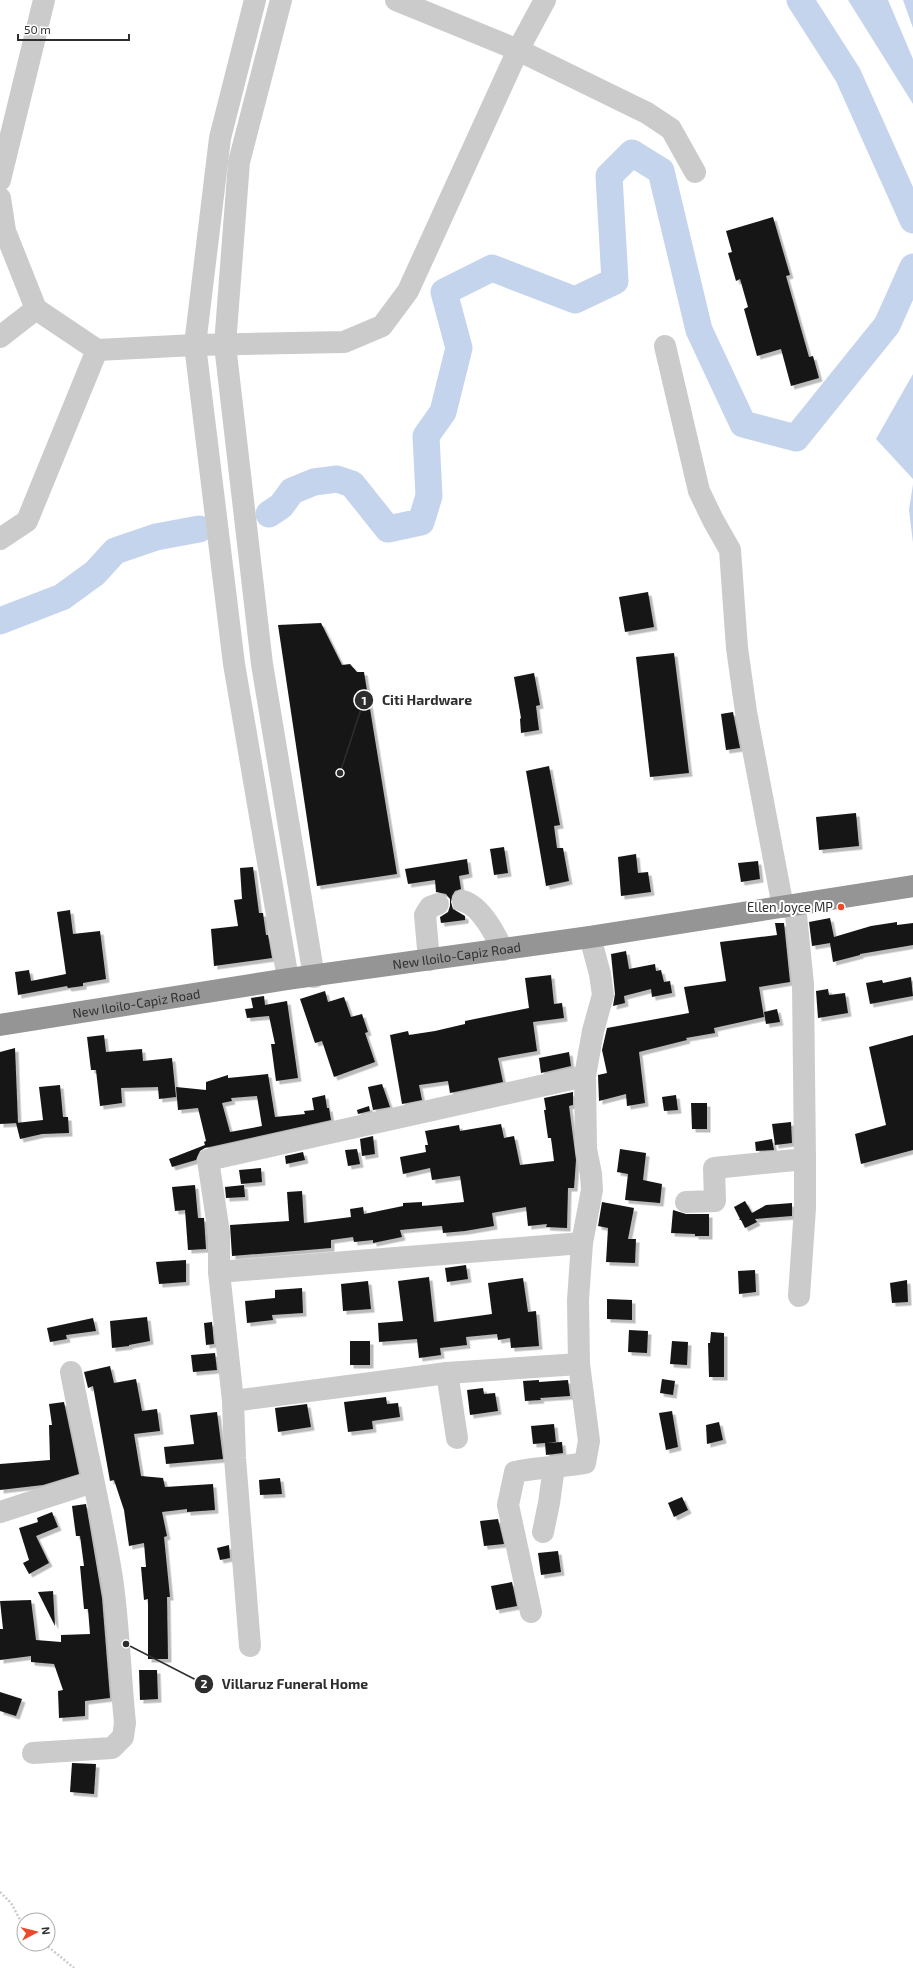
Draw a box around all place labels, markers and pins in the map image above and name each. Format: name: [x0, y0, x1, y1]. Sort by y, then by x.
callout: Citi Hardware: [354, 687, 481, 713]
place label: Ellen Joyce MP: [747, 899, 833, 915]
marker: Ellen Joyce MP: [836, 902, 846, 912]
callout: Villaruz Funeral Home: [194, 1671, 376, 1697]

